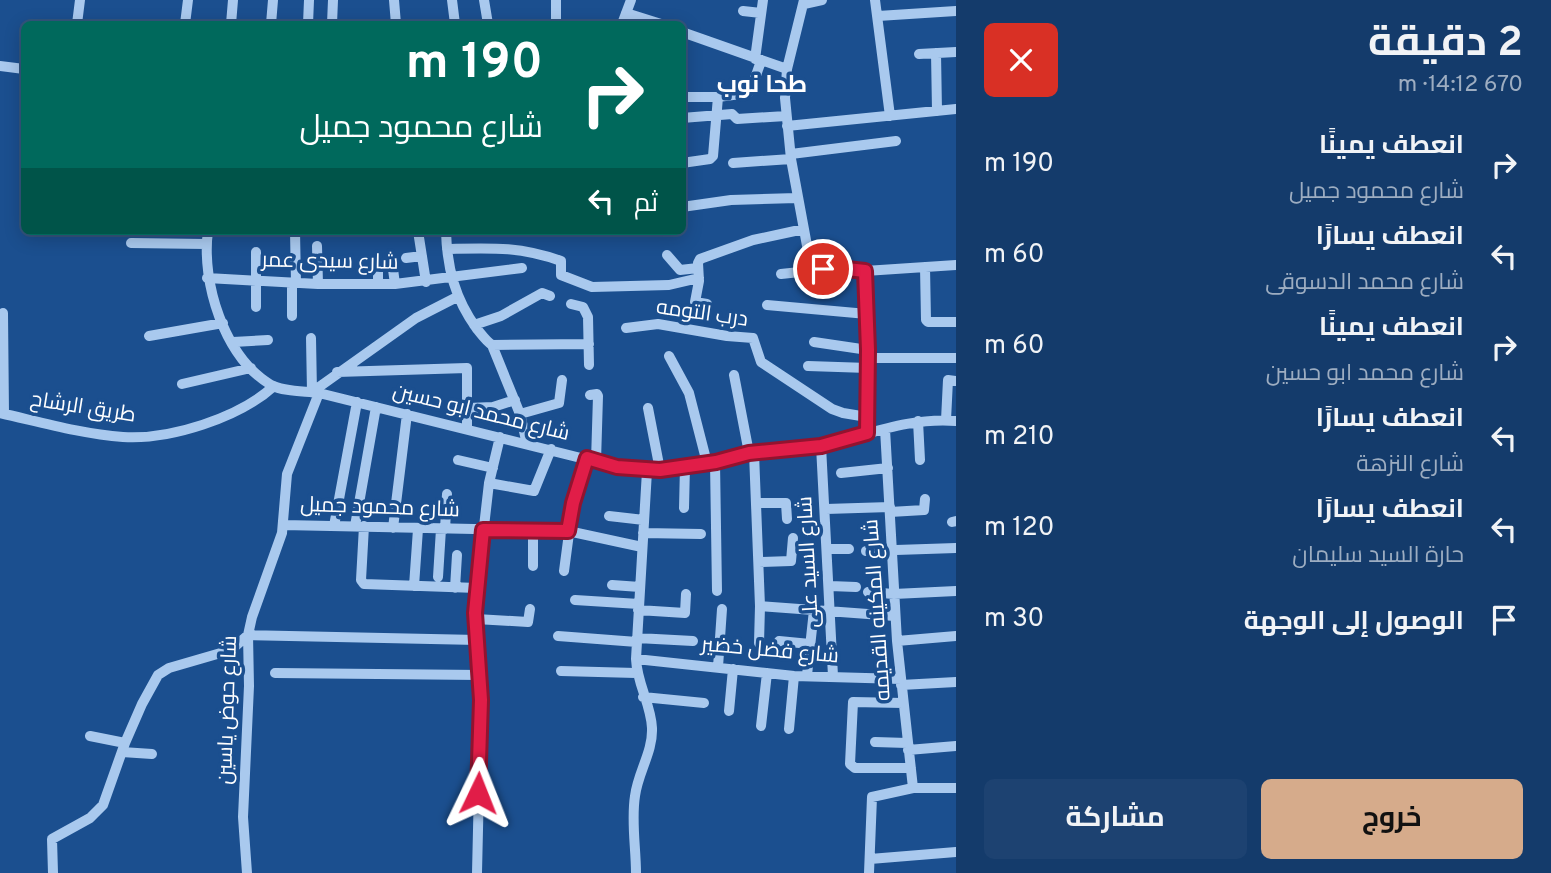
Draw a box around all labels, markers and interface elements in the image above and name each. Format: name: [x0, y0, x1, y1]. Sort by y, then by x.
text: 2 دقيقة: [1368, 18, 1523, 71]
button: close: [984, 23, 1058, 97]
text: 190 m: [406, 34, 543, 96]
icon: right: [567, 49, 658, 140]
district label: طحا نوب: [717, 71, 807, 101]
text: 670 m · 14:12: [1398, 71, 1523, 100]
text: شارع محمود جميل: [299, 109, 543, 149]
text: انعطف يمينًا: [1319, 130, 1464, 163]
icon: right: [1485, 146, 1523, 184]
text: 190 m: [984, 148, 1054, 181]
text: شارع محمود جميل: [1289, 178, 1464, 207]
icon: left: [582, 182, 620, 220]
text: ثم: [634, 188, 658, 221]
text: انعطف يسارًا: [1316, 221, 1464, 254]
icon: left: [1485, 237, 1523, 275]
pin: [793, 239, 853, 299]
text: 60 m: [984, 239, 1044, 272]
street label: شارع سيدى عمر: [260, 247, 399, 277]
icon: arrive: [804, 250, 842, 288]
text: شارع محمد الدسوقى: [1265, 269, 1464, 298]
street label: درب التومه: [654, 294, 750, 334]
text: انعطف يمينًا: [1319, 312, 1464, 345]
icon: right: [1485, 328, 1523, 366]
text: 60 m: [984, 330, 1044, 363]
text: شارع محمد ابو حسين: [1266, 360, 1464, 389]
street label: شارع محمد ابو حسين: [390, 378, 572, 448]
street label: طريق الرشاح: [28, 386, 138, 430]
text: انعطف يسارًا: [1316, 403, 1464, 436]
icon: left: [1485, 419, 1523, 457]
text: 210 m: [984, 421, 1054, 454]
text: شارع النزهة: [1356, 451, 1464, 480]
street label: شارع محمود جميل: [300, 492, 460, 524]
text: انعطف يسارًا: [1316, 494, 1464, 527]
street label: شارع السيد على: [792, 495, 826, 629]
icon: left: [1485, 510, 1523, 548]
text: 120 m: [984, 512, 1054, 545]
street label: شارع المكينه القديمه: [858, 518, 898, 702]
text: حارة السيد سليمان: [1292, 542, 1464, 571]
icon: arrive: [1485, 601, 1523, 639]
text: 30 m: [984, 603, 1044, 636]
text: الوصول إلى الوجهة: [1244, 606, 1464, 639]
street label: شارع فضل خضير: [699, 631, 840, 670]
street label: شارع حوض ياسين: [212, 635, 244, 785]
position arrow: [441, 756, 515, 830]
button: مشاركة: [984, 779, 1247, 859]
button: خروج: [1261, 779, 1523, 859]

